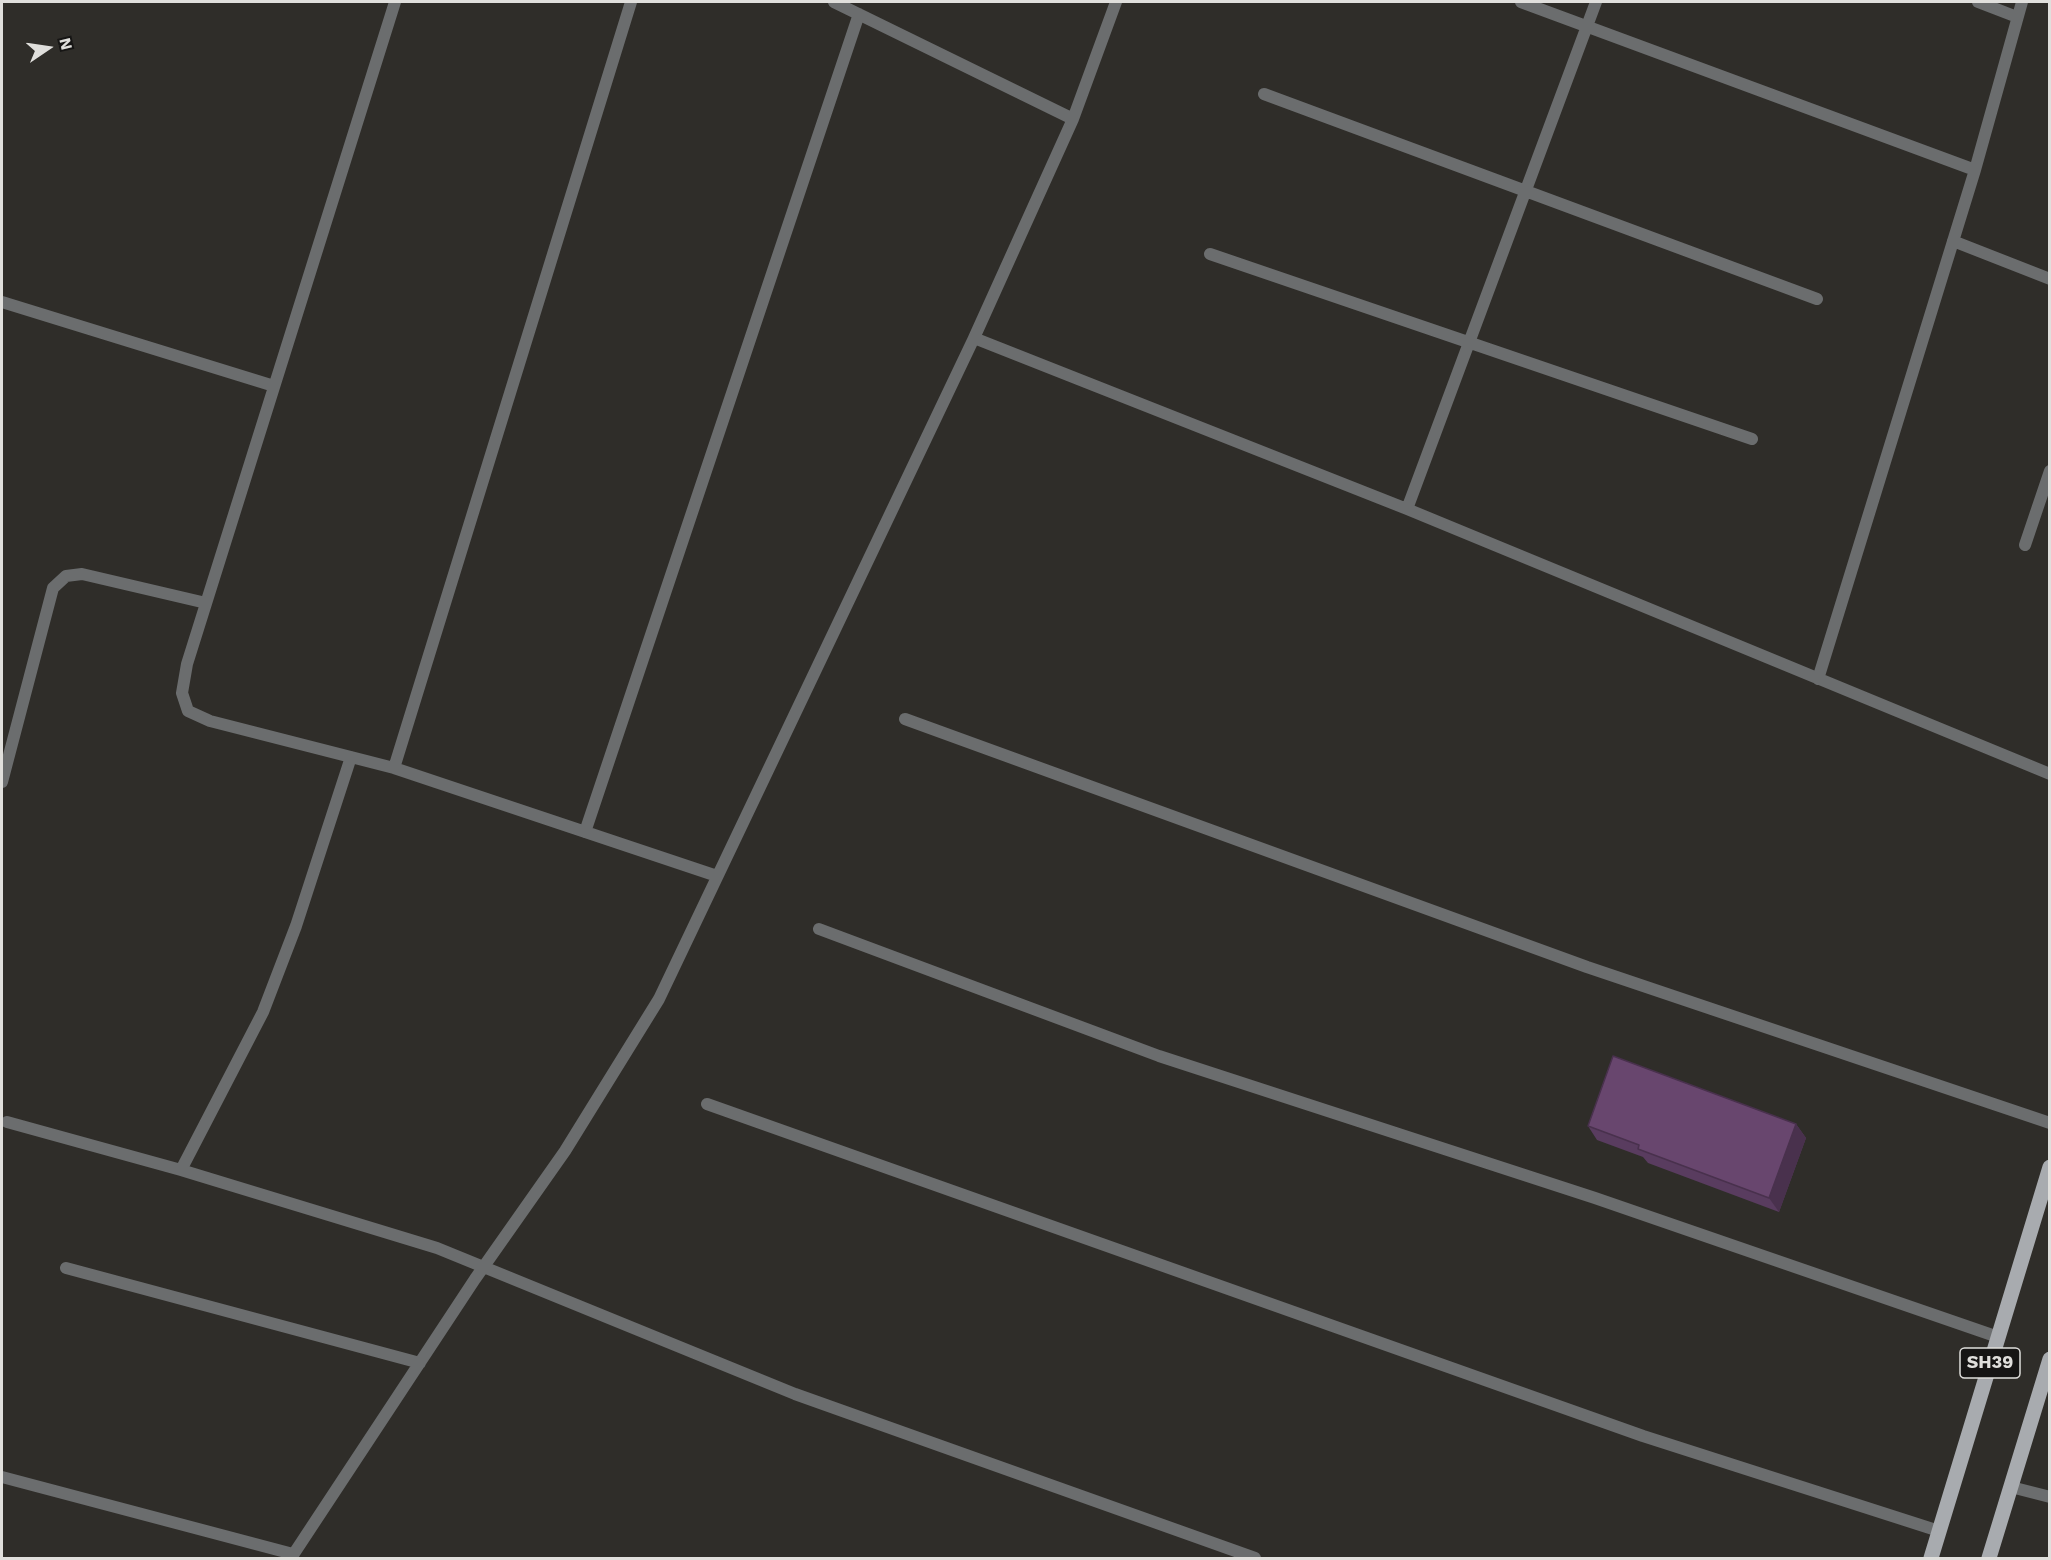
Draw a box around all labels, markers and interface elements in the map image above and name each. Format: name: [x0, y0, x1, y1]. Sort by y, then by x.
north arrow: [18, 18, 78, 78]
text: N: [55, 36, 77, 52]
road number: SH39: [1960, 1348, 2020, 1378]

